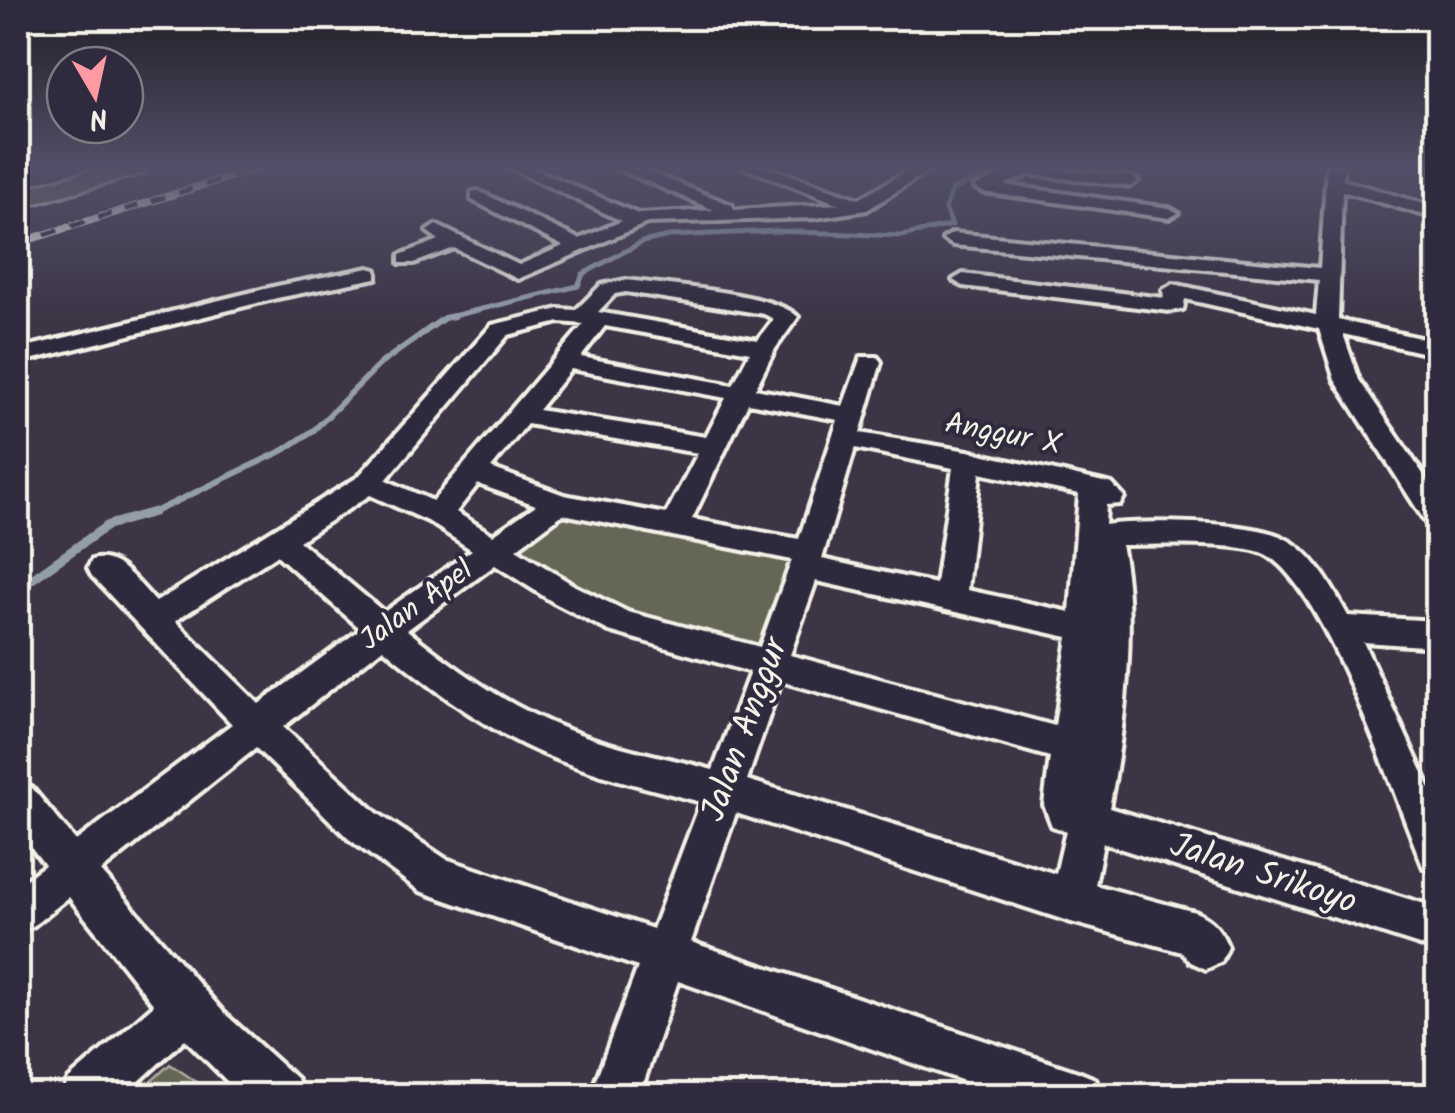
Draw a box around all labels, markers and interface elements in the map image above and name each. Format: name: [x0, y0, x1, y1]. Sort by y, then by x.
north arrow: [45, 45, 145, 145]
text: N: [86, 94, 111, 141]
street label: Anggur X: [941, 400, 1066, 470]
street label: Jalan Apel: [350, 548, 484, 664]
street label: Jalan Anggur: [687, 628, 806, 830]
street label: Jalan Srikoyo: [1162, 818, 1364, 932]

